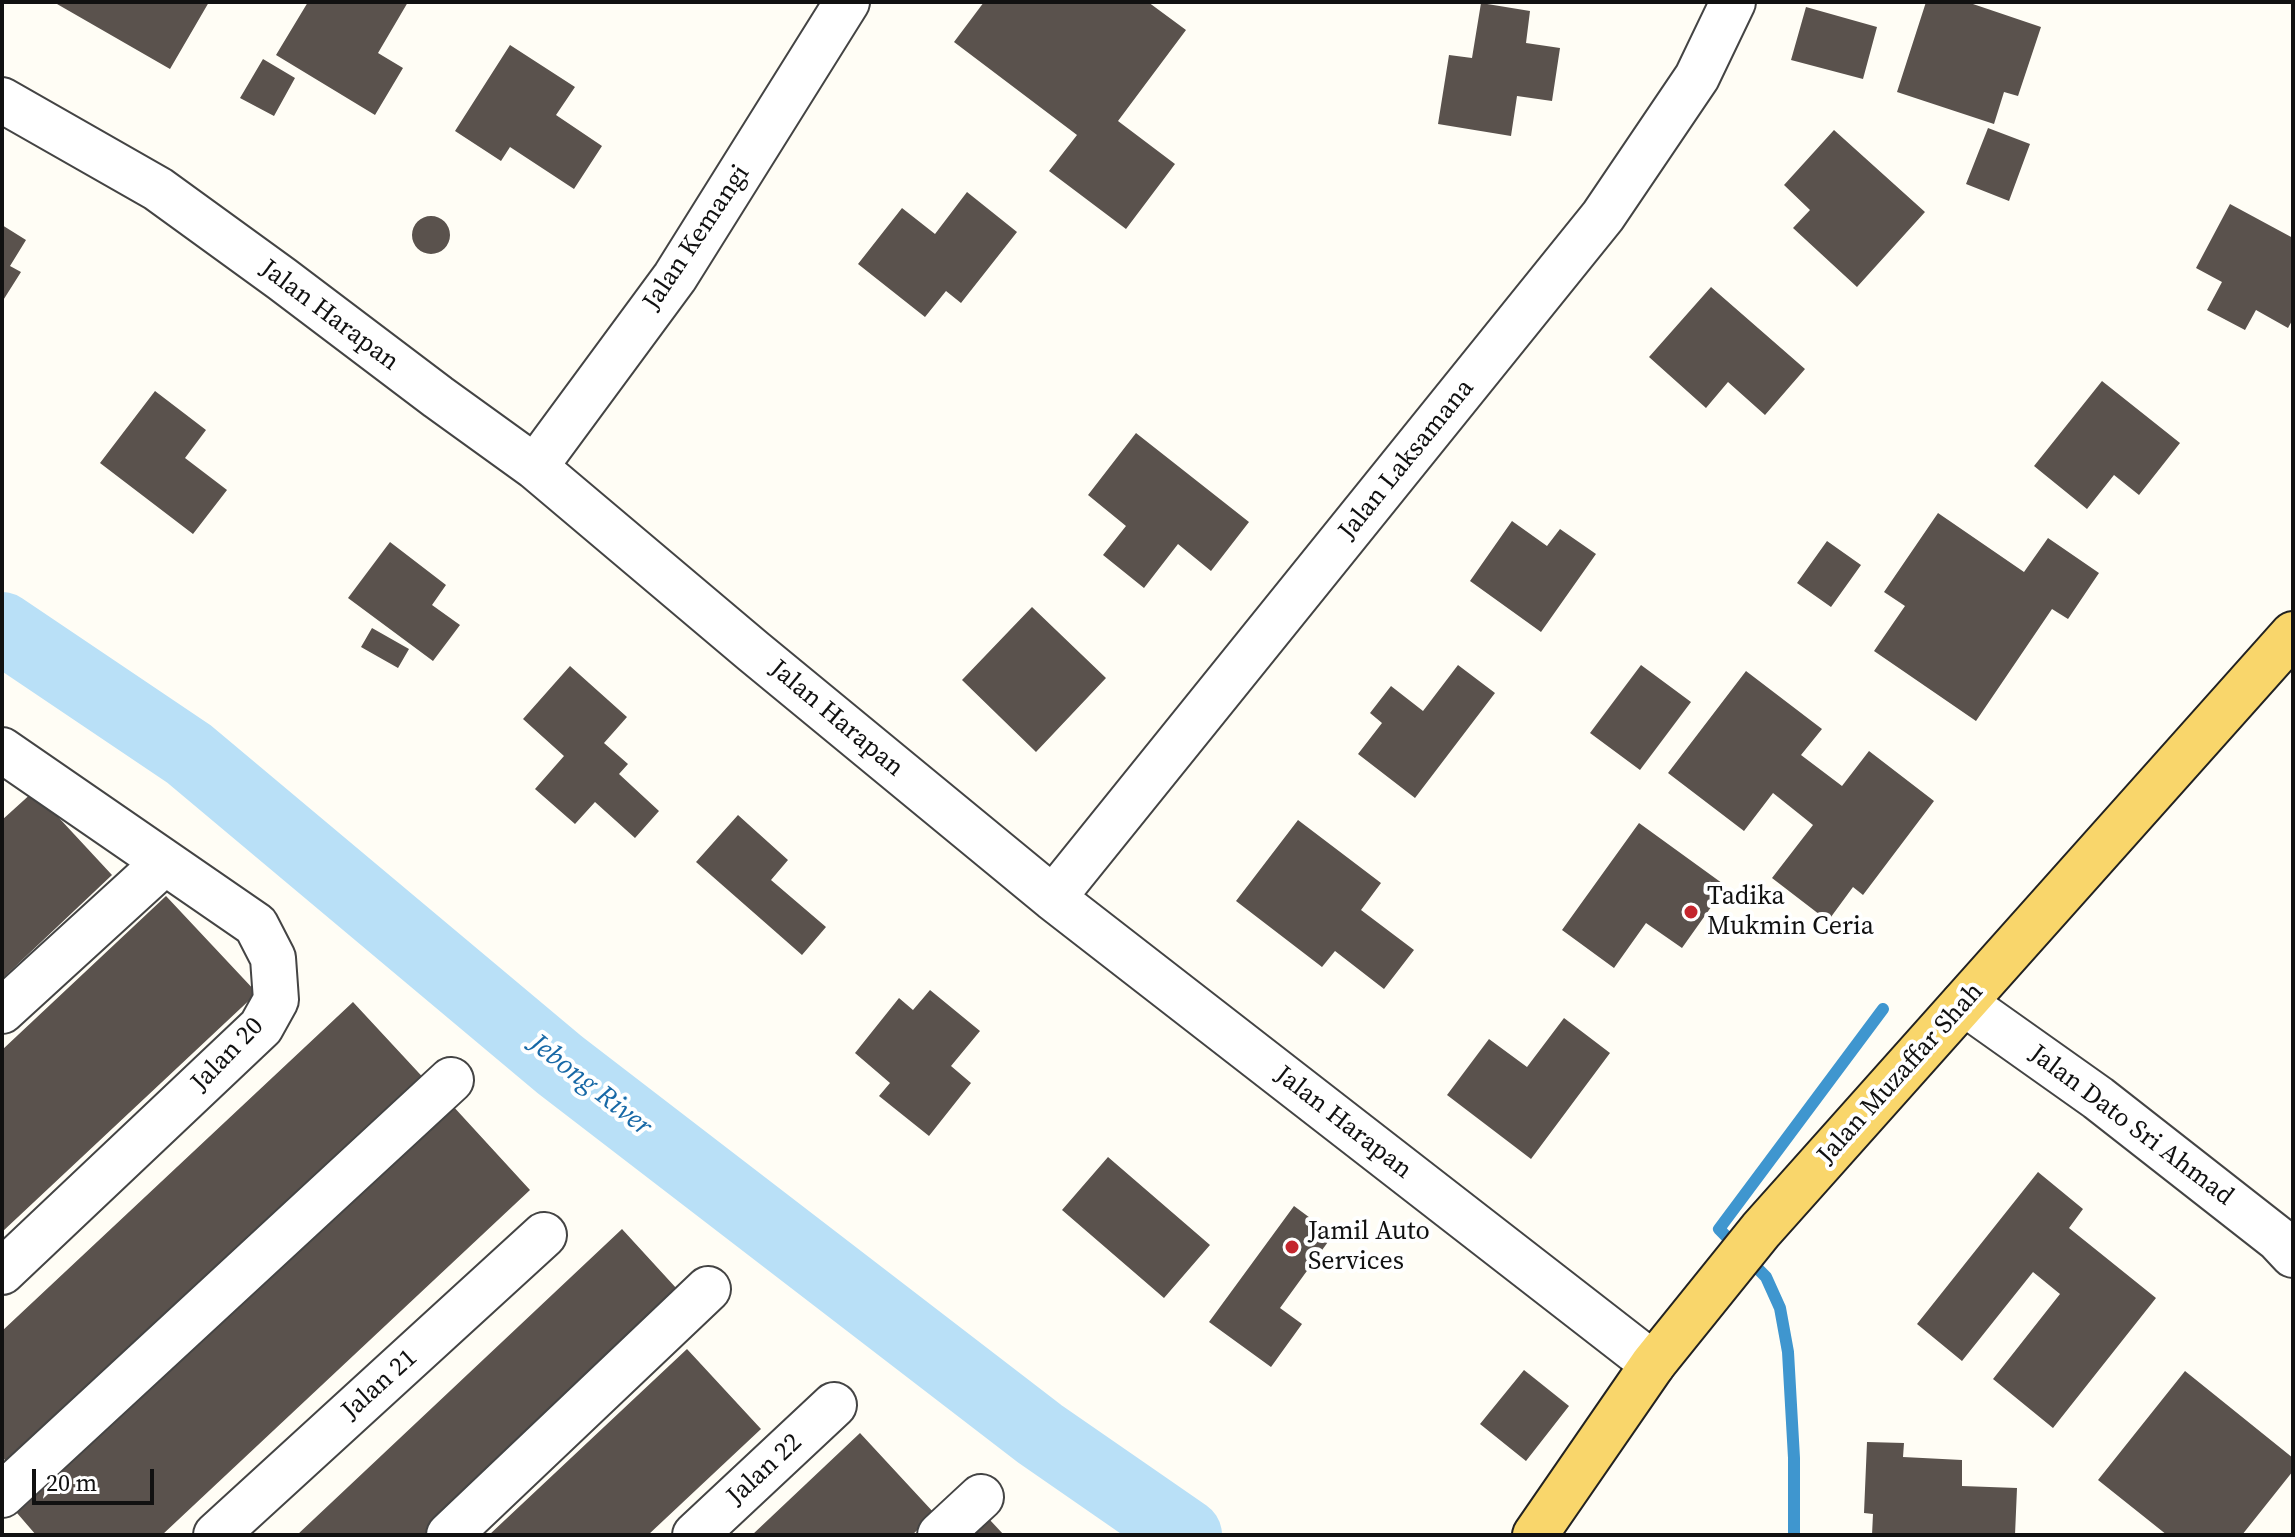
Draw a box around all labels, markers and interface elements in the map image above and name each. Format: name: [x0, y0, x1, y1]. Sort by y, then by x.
street label: Jalan Kemangi: [637, 160, 757, 316]
street label: Jalan Harapan: [254, 254, 404, 378]
street label: Jalan Laksamana: [1333, 374, 1481, 546]
street label: Jalan Harapan: [763, 654, 909, 784]
place label: Tadika Mukmin Ceria: [1707, 881, 1874, 942]
marker: Tadika Mukmin Ceria: [1682, 903, 1700, 921]
street label: Jalan Muzaffar Shah: [1812, 977, 1990, 1171]
street label: Jalan 20: [185, 1012, 271, 1098]
water label: Jebong River: [522, 1028, 658, 1144]
street label: Jalan Dato Sri Ahmad: [2023, 1039, 2239, 1213]
street label: Jalan Harapan: [1268, 1060, 1418, 1186]
place label: Jamil Auto Services: [1308, 1216, 1430, 1278]
marker: Jamil Auto Services: [1283, 1238, 1301, 1256]
street label: Jalan 21: [336, 1343, 424, 1427]
street label: Jalan 22: [721, 1428, 809, 1512]
scale bar: [36, 1453, 158, 1503]
text: 20 m: [46, 1466, 97, 1499]

